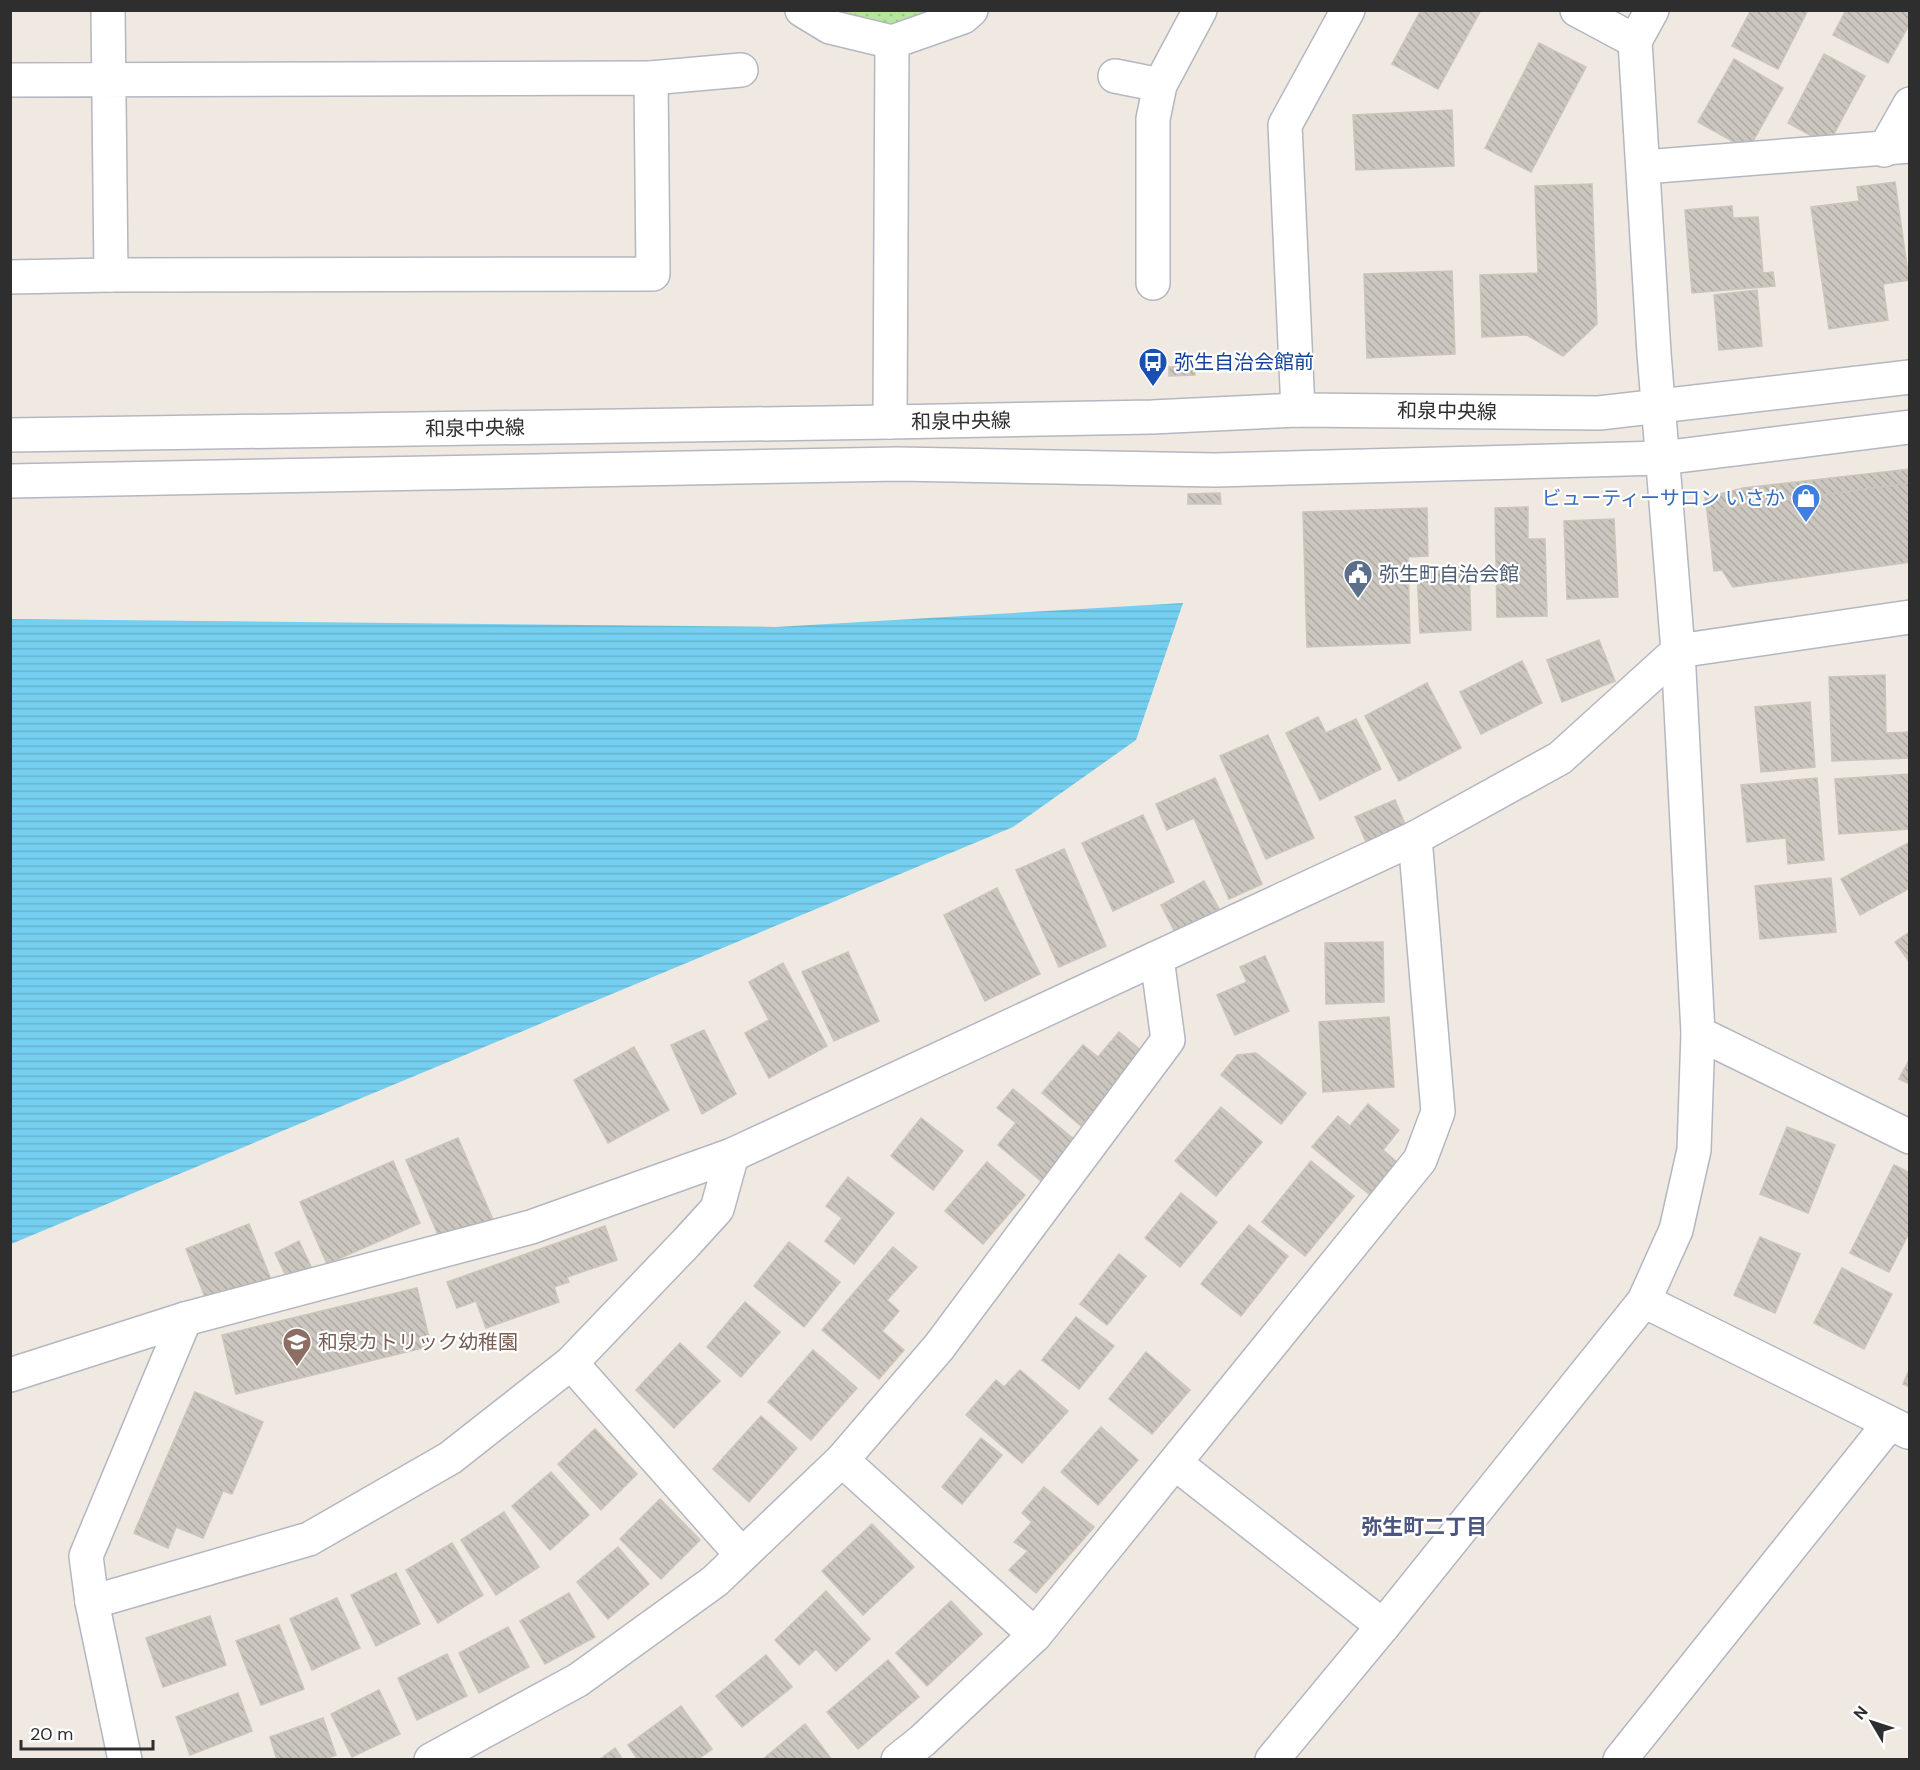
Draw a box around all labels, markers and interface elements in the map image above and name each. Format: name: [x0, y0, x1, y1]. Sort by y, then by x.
bus stop icon: 弥生自治会館前: [1137, 346, 1169, 388]
place label: 弥生自治会館前: [1174, 349, 1314, 375]
street label: 和泉中央線: [1397, 397, 1497, 425]
street label: 和泉中央線: [911, 407, 1011, 435]
street label: 和泉中央線: [425, 414, 525, 442]
shop icon: ビューティーサロン いさか: [1790, 482, 1822, 524]
place label: ビューティーサロン いさか: [1541, 485, 1785, 511]
public building icon: 弥生町自治会館: [1342, 558, 1374, 600]
place label: 弥生町自治会館: [1379, 561, 1519, 587]
school or university icon: 和泉カトリック幼稚園: [281, 1326, 313, 1368]
place label: 和泉カトリック幼稚園: [318, 1329, 518, 1355]
district label: 弥生町二丁目: [1361, 1513, 1487, 1541]
north arrow: [1842, 1692, 1902, 1752]
text: N: [1849, 1702, 1873, 1724]
scale bar: [21, 1713, 153, 1751]
text: 20 m: [30, 1722, 73, 1746]

